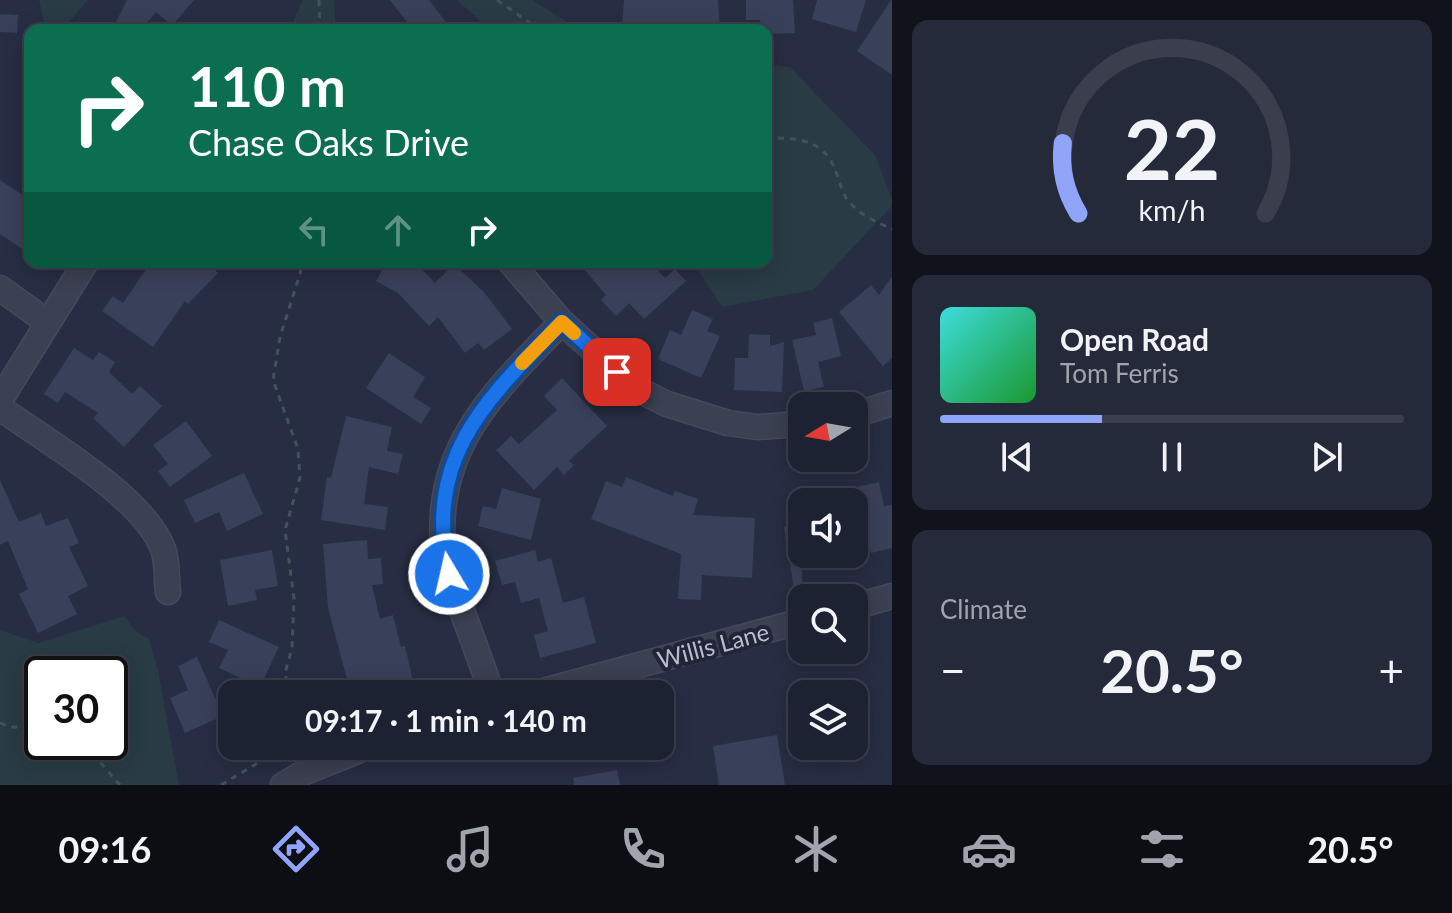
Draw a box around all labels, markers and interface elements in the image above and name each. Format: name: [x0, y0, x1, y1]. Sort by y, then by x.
text: 110 m: [188, 52, 346, 119]
icon: right: [56, 56, 160, 160]
text: 22: [1124, 97, 1220, 197]
text: Chase Oaks Drive: [188, 120, 469, 164]
text: km/h: [1139, 193, 1205, 227]
icon: left: [292, 208, 336, 252]
icon: ahead: [376, 208, 420, 252]
icon: right: [460, 208, 504, 252]
text: Open Road: [1060, 321, 1209, 357]
pin: [583, 338, 651, 406]
icon: arrive: [595, 350, 639, 394]
text: Tom Ferris: [1060, 357, 1179, 389]
north arrow: [788, 392, 868, 472]
map controls: [788, 392, 868, 760]
icon: previous: [995, 435, 1039, 479]
icon: pause: [1150, 435, 1194, 479]
icon: next: [1305, 435, 1349, 479]
button: sound: [788, 488, 868, 568]
position arrow: [407, 532, 491, 616]
button: search: [788, 584, 868, 664]
text: Climate: [940, 593, 1027, 625]
street label: Willis Lane: [654, 616, 772, 674]
text: 20.5°: [1100, 634, 1244, 706]
text: −: [940, 644, 966, 696]
text: +: [1378, 644, 1404, 696]
speed limit sign: 30: [24, 656, 128, 760]
button: layers: [788, 680, 868, 760]
text: 09:17 · 1 min · 140 m: [305, 702, 587, 738]
icon: directions: [268, 821, 324, 877]
icon: music: [442, 821, 498, 877]
icon: phone: [615, 821, 671, 877]
icon: climate: [788, 821, 844, 877]
icon: car: [961, 821, 1017, 877]
icon: filters: [1134, 821, 1190, 877]
text: 09:16: [59, 827, 151, 871]
text: 20.5°: [1307, 827, 1393, 871]

